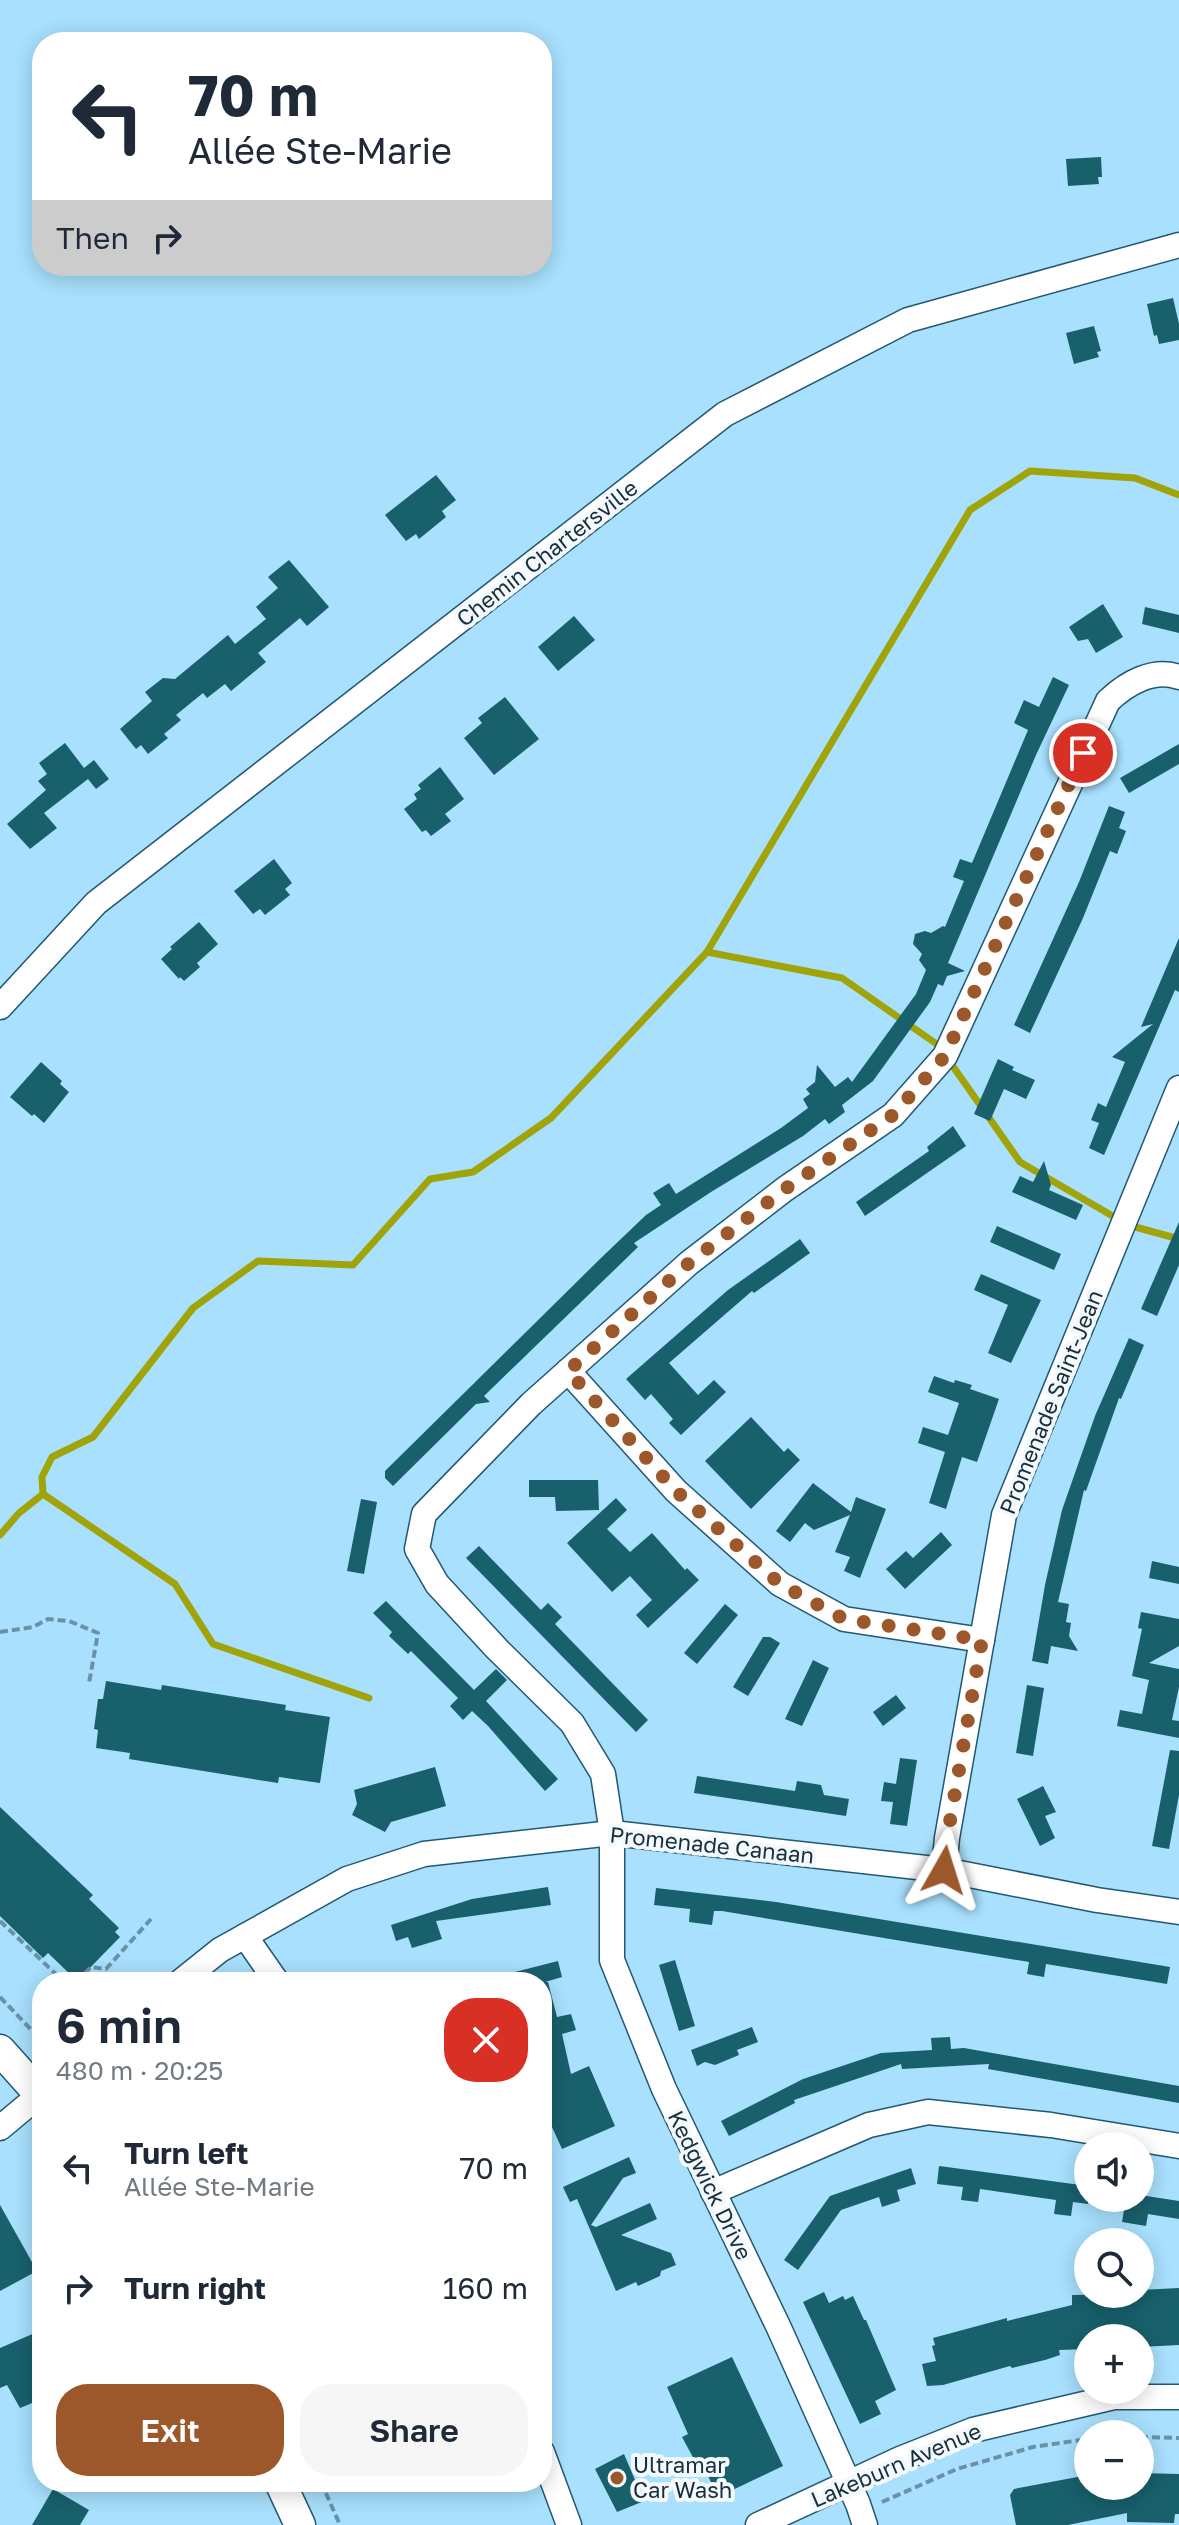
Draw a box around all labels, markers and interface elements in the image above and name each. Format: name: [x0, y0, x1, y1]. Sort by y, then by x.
text: 70 m: [188, 61, 318, 128]
icon: left: [56, 64, 160, 168]
text: Allée Ste-Marie: [188, 129, 452, 172]
icon: right: [145, 216, 189, 260]
text: Then: [56, 220, 129, 256]
street label: Chemin Chartersville: [451, 474, 643, 632]
pin: [1049, 719, 1117, 787]
icon: arrive: [1061, 731, 1105, 775]
street label: Promenade Saint-Jean: [993, 1286, 1108, 1518]
street label: Promenade Canaan: [609, 1820, 816, 1869]
position arrow: [902, 1828, 986, 1912]
text: 6 min: [56, 1996, 182, 2054]
button: close: [444, 1998, 528, 2082]
text: 480 m · 20:25: [56, 2055, 223, 2086]
street label: Kedgwick Drive: [663, 2106, 758, 2264]
map controls: [1074, 2132, 1154, 2500]
button: sound: [1074, 2132, 1154, 2212]
text: Turn left: [124, 2135, 249, 2171]
icon: left: [56, 2146, 100, 2190]
text: 70 m: [459, 2150, 528, 2186]
text: Allée Ste-Marie: [124, 2171, 315, 2202]
button: search: [1074, 2228, 1154, 2308]
icon: right: [56, 2266, 100, 2310]
text: Turn right: [124, 2270, 266, 2306]
text: 160 m: [443, 2270, 528, 2306]
button: +: [1074, 2324, 1154, 2404]
button: Exit: [56, 2384, 284, 2476]
button: Share: [300, 2384, 528, 2476]
street label: Lakeburn Avenue: [807, 2417, 985, 2513]
button: −: [1074, 2420, 1154, 2500]
place label: Ultramar Car Wash: [633, 2451, 732, 2503]
marker: Ultramar Car Wash: [608, 2469, 626, 2487]

